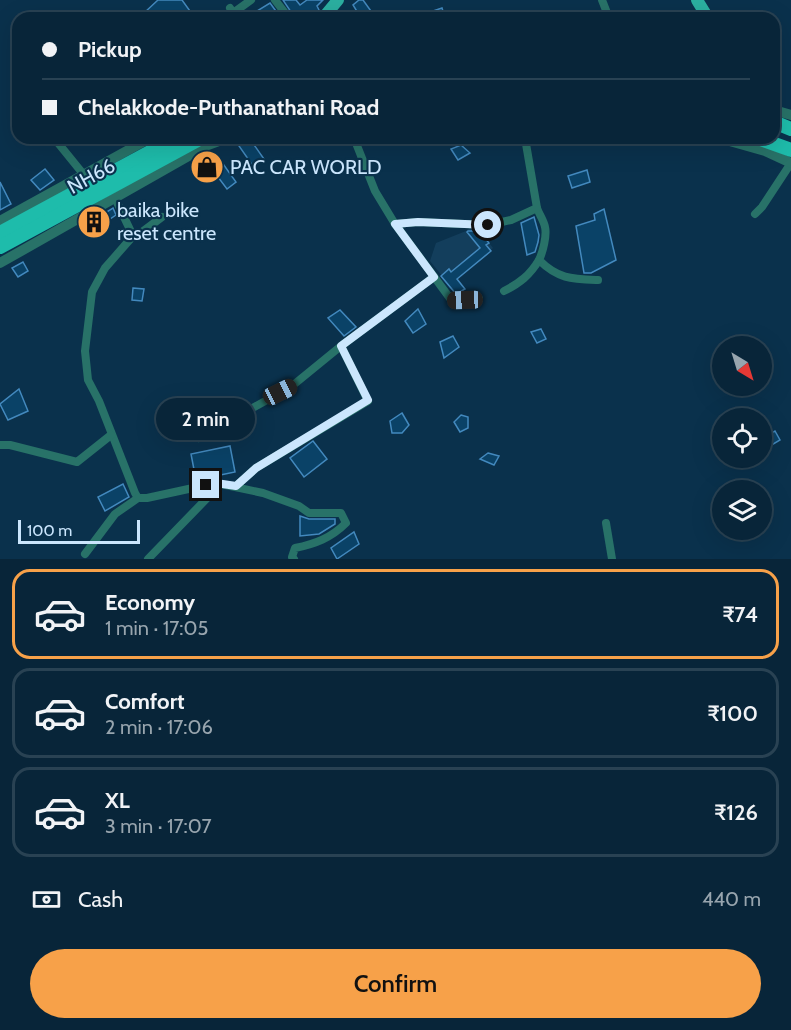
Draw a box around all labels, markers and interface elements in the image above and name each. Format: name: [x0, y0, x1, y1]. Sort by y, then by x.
text: Pickup: [78, 36, 142, 63]
text: Chelakkode-Puthanathani Road: [78, 94, 379, 121]
shop icon: PAC CAR WORLD: [189, 149, 225, 185]
street label: NH66: [63, 153, 119, 199]
place label: PAC CAR WORLD: [230, 155, 382, 179]
place label: baika bike reset centre: [117, 198, 216, 245]
building icon: baika bike reset centre: [76, 204, 112, 240]
route start: [474, 211, 501, 238]
car: [447, 290, 483, 310]
north arrow: [712, 336, 772, 396]
map controls: [712, 336, 772, 540]
car: [260, 376, 300, 408]
callout: 2 min: [156, 398, 256, 440]
text: 2 min: [181, 407, 230, 431]
button: locate: [712, 408, 772, 468]
route end: [192, 471, 219, 498]
button: layers: [712, 480, 772, 540]
scale bar: [18, 517, 140, 544]
text: 100 m: [27, 521, 72, 540]
icon: car: [33, 587, 87, 641]
text: Economy: [105, 589, 195, 616]
text: ₹74: [722, 601, 758, 628]
text: 1 min · 17:05: [105, 616, 208, 640]
icon: car: [33, 686, 87, 740]
text: Comfort: [105, 688, 184, 715]
text: ₹100: [707, 700, 758, 727]
text: 2 min · 17:06: [105, 715, 213, 739]
icon: car: [33, 785, 87, 839]
text: XL: [105, 787, 130, 814]
text: ₹126: [714, 799, 758, 826]
text: 3 min · 17:07: [105, 814, 212, 838]
icon: cash: [30, 883, 63, 916]
text: Cash: [78, 886, 123, 913]
text: 440 m: [702, 887, 761, 911]
button: Confirm: [30, 949, 761, 1018]

